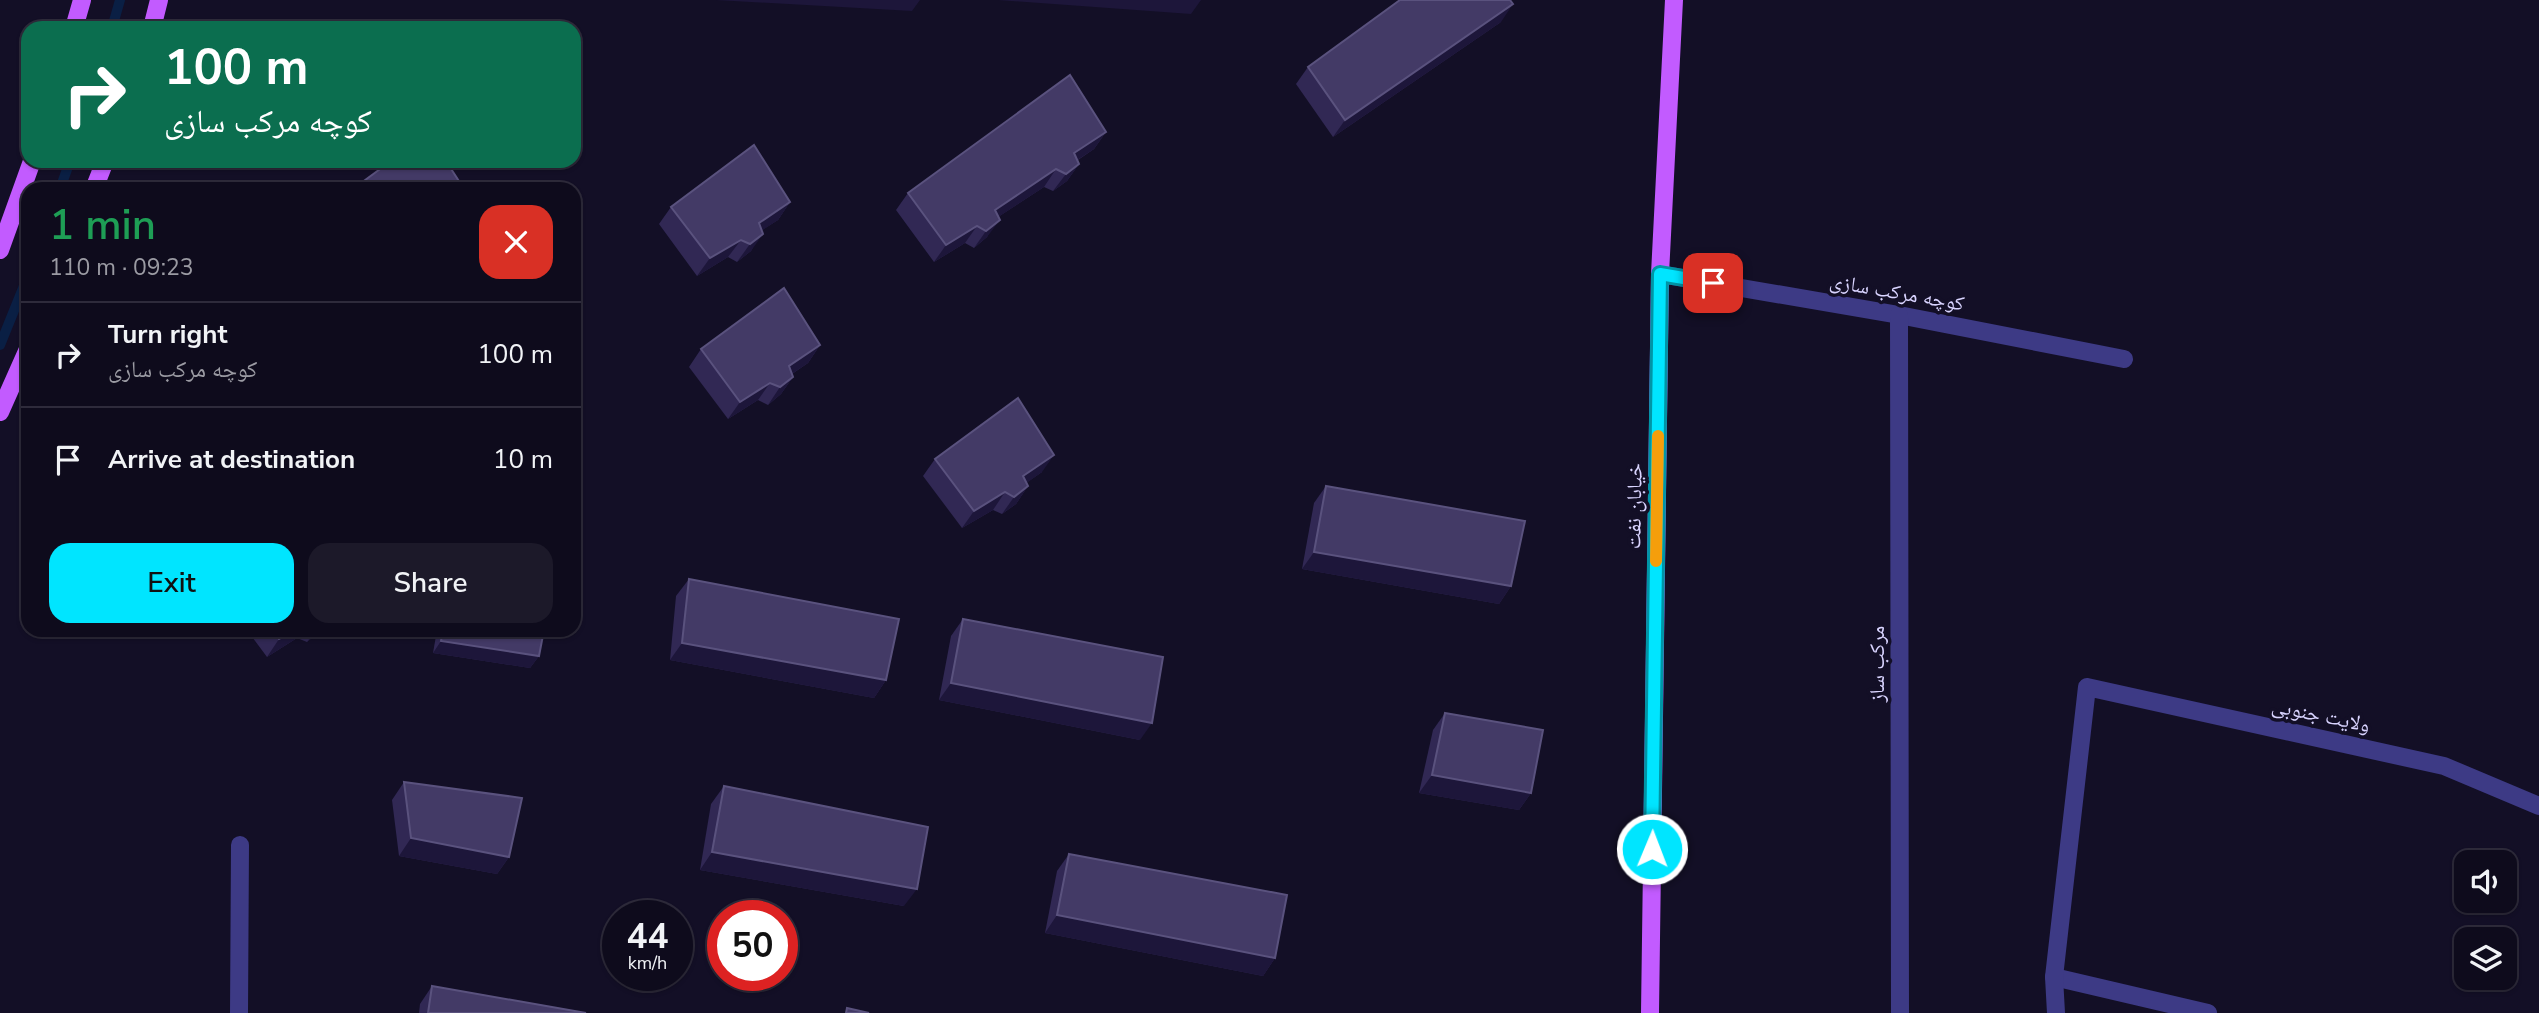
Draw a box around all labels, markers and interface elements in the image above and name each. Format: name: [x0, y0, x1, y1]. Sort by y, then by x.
text: 100 m: [164, 34, 308, 101]
icon: right: [49, 49, 140, 140]
text: کوچه مرکب سازی: [164, 100, 372, 143]
text: 1 min: [49, 197, 156, 254]
button: close: [479, 205, 553, 279]
text: 110 m · 09:23: [49, 252, 194, 283]
pin: [1683, 253, 1743, 313]
icon: arrive: [1694, 264, 1732, 302]
street label: کوچه مرکب سازی: [1827, 266, 1967, 318]
text: Turn right: [108, 317, 227, 352]
icon: right: [49, 336, 87, 374]
text: 100 m: [477, 337, 553, 372]
text: کوچه مرکب سازی: [108, 354, 257, 385]
icon: arrive: [49, 441, 87, 479]
text: Arrive at destination: [108, 442, 355, 477]
text: 10 m: [493, 442, 553, 477]
street label: خیابان نفت: [1619, 463, 1649, 549]
button: Exit: [49, 543, 294, 623]
button: Share: [308, 543, 553, 623]
street label: مرکب ساز: [1863, 626, 1891, 703]
street label: ولایت جنوبی: [2269, 691, 2373, 739]
position arrow: [1615, 812, 1689, 886]
map controls: [2454, 850, 2517, 990]
button: sound: [2454, 850, 2517, 913]
speed limit sign: 50: [707, 900, 798, 991]
text: 44: [626, 913, 669, 960]
button: layers: [2454, 927, 2517, 990]
text: km/h: [628, 951, 667, 975]

